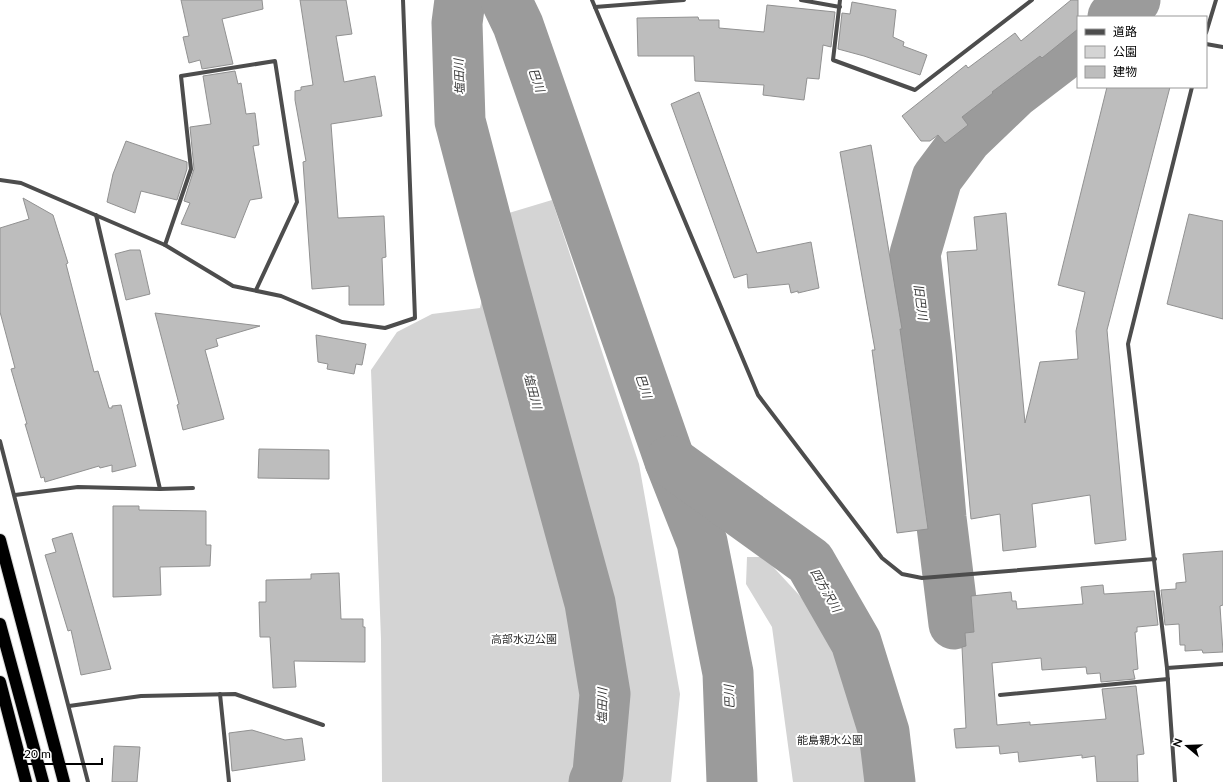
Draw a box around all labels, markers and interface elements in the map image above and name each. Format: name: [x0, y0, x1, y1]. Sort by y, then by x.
legend: [1077, 16, 1207, 88]
text: 道路: [1113, 24, 1137, 39]
text: 公園: [1113, 44, 1137, 59]
water label: 塩田川: [451, 57, 467, 95]
text: 建物: [1113, 64, 1137, 79]
water label: 巴川: [526, 66, 549, 96]
water label: 旧巴川: [911, 283, 931, 323]
water label: 塩田川: [521, 372, 545, 412]
water label: 巴川: [633, 372, 656, 402]
water label: 四方沢川: [808, 565, 845, 616]
park label: 高部水辺公園: [491, 632, 557, 645]
water label: 巴川: [721, 683, 737, 709]
water label: 塩田川: [594, 686, 610, 724]
north arrow: [1167, 726, 1207, 766]
park label: 能島親水公園: [797, 733, 863, 746]
text: N: [1170, 736, 1185, 749]
scale bar: [18, 740, 102, 766]
text: 20 m: [24, 746, 51, 761]

